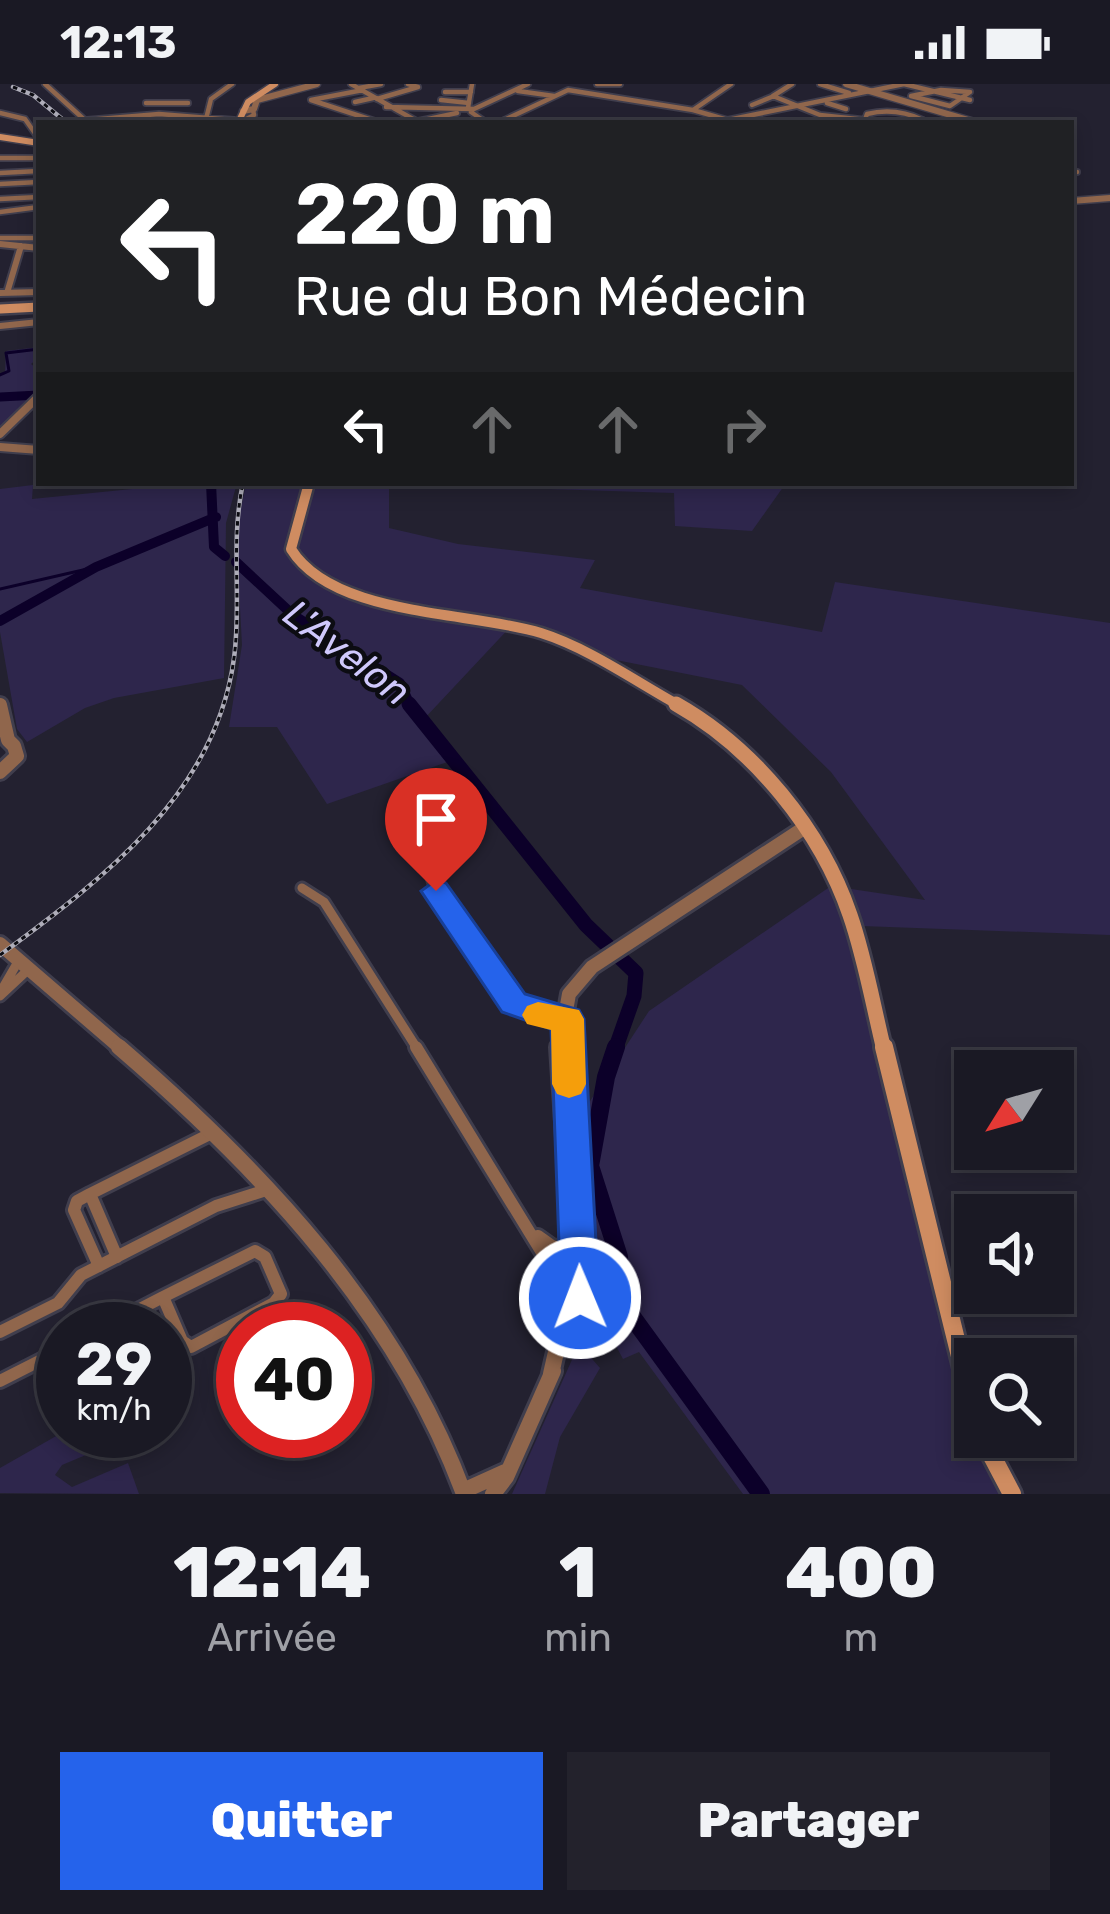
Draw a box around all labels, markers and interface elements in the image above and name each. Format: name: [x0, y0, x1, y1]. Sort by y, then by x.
text: 12:13: [60, 16, 177, 69]
text: 220 m: [294, 164, 555, 264]
icon: left: [96, 168, 252, 324]
text: Rue du Bon Médecin: [294, 265, 807, 329]
icon: left: [333, 396, 399, 462]
icon: ahead: [459, 396, 525, 462]
icon: ahead: [585, 396, 651, 462]
icon: right: [711, 396, 777, 462]
water label: L'Avelon: [275, 591, 419, 715]
pin: [385, 768, 487, 891]
icon: arrive: [403, 786, 469, 852]
north arrow: [954, 1050, 1074, 1170]
map controls: [954, 1050, 1074, 1458]
button: sound: [954, 1194, 1074, 1314]
position arrow: [517, 1235, 643, 1361]
speed limit sign: 40: [216, 1302, 372, 1458]
text: 29: [75, 1329, 153, 1400]
button: search: [954, 1338, 1074, 1458]
text: km/h: [77, 1392, 151, 1428]
text: 12:14: [173, 1530, 371, 1615]
text: 1: [559, 1530, 597, 1615]
text: 400: [785, 1530, 937, 1615]
text: Arrivée: [207, 1615, 337, 1661]
text: min: [544, 1615, 612, 1661]
text: m: [844, 1615, 878, 1661]
button: Quitter: [60, 1752, 543, 1890]
button: Partager: [567, 1752, 1050, 1890]

